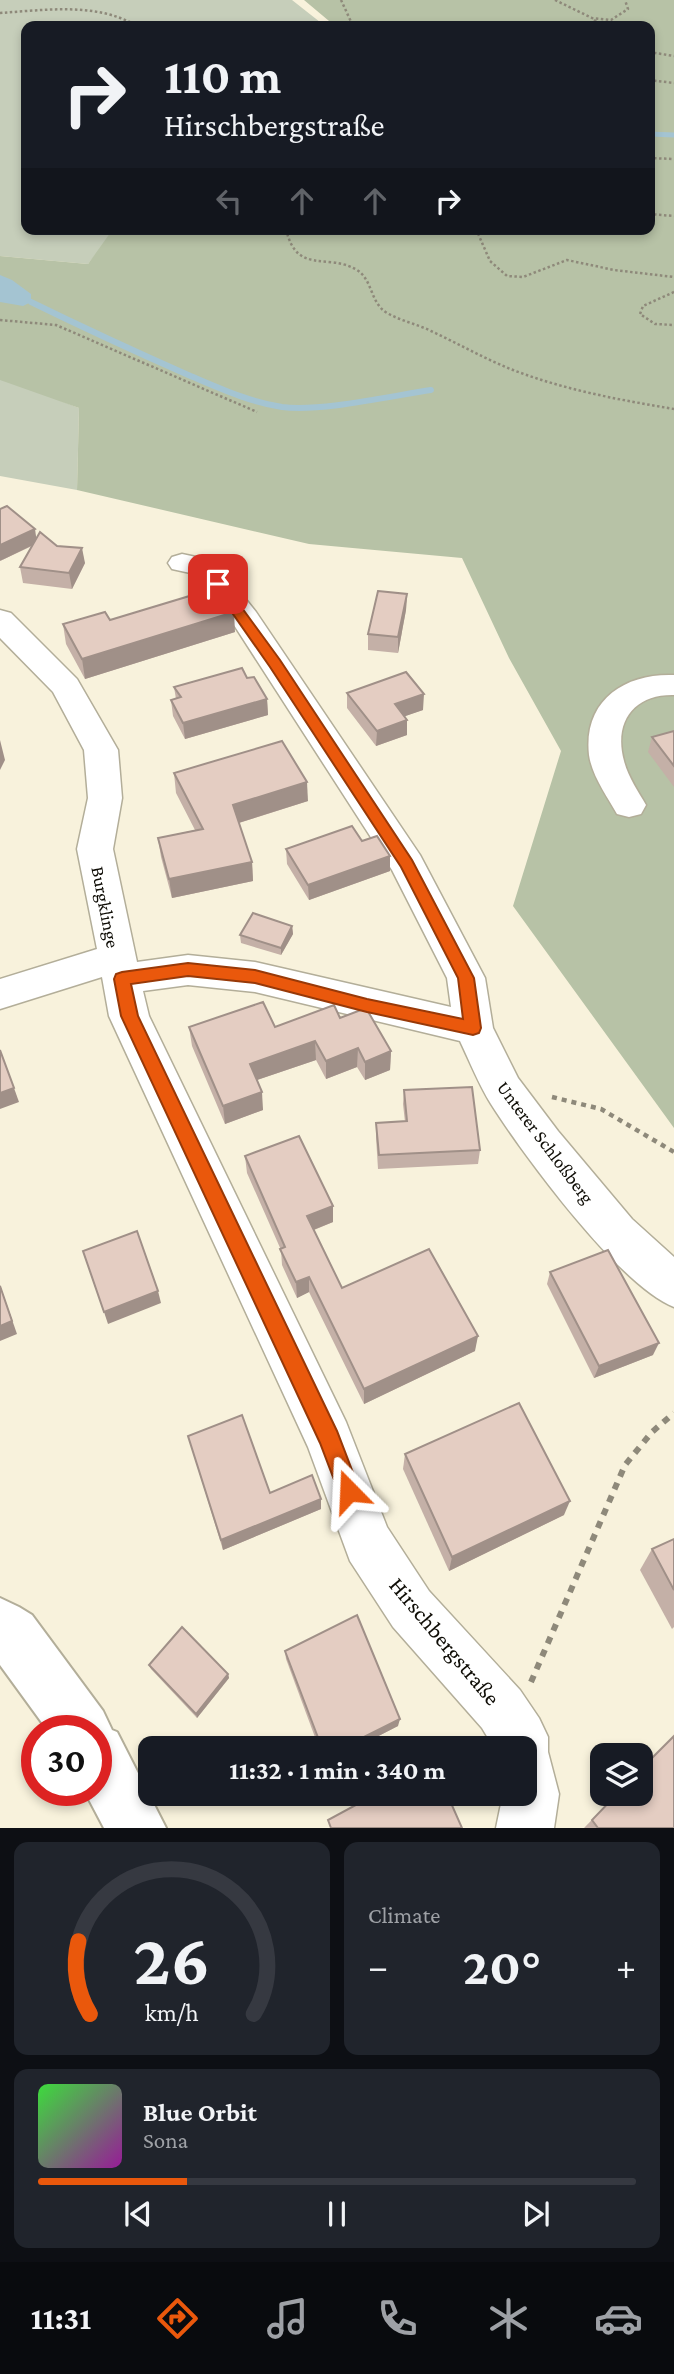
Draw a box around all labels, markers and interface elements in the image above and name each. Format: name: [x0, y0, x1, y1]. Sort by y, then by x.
icon: right: [49, 49, 140, 140]
text: 110 m: [164, 49, 281, 104]
text: Hirschbergstraße: [164, 107, 385, 143]
icon: left: [210, 182, 248, 220]
icon: ahead: [283, 182, 321, 220]
icon: ahead: [356, 182, 394, 220]
icon: right: [429, 182, 467, 220]
pin: [188, 554, 248, 614]
icon: arrive: [199, 565, 237, 603]
street label: Burgklinge: [87, 864, 124, 950]
street label: Unterer Schloßberg: [493, 1077, 598, 1208]
position arrow: [312, 1454, 386, 1528]
street label: Hirschbergstraße: [384, 1572, 506, 1710]
speed limit sign: 30: [21, 1715, 112, 1806]
map controls: [590, 1743, 653, 1806]
button: layers: [590, 1743, 653, 1806]
text: 11:32 · 1 min · 340 m: [229, 1756, 446, 1785]
text: Climate: [368, 1902, 440, 1928]
text: 26: [134, 1920, 210, 2001]
text: 20°: [463, 1937, 541, 1995]
text: −: [368, 1945, 388, 1987]
text: +: [616, 1945, 636, 1987]
text: km/h: [145, 1999, 199, 2026]
text: Blue Orbit: [143, 2098, 257, 2127]
text: Sona: [143, 2127, 188, 2153]
icon: previous: [119, 2195, 157, 2233]
icon: pause: [318, 2195, 356, 2233]
icon: next: [517, 2195, 555, 2233]
icon: directions: [153, 2294, 202, 2343]
icon: music: [263, 2294, 312, 2343]
icon: phone: [373, 2294, 422, 2343]
icon: climate: [484, 2294, 533, 2343]
icon: car: [594, 2294, 643, 2343]
text: 11:31: [31, 2300, 91, 2336]

